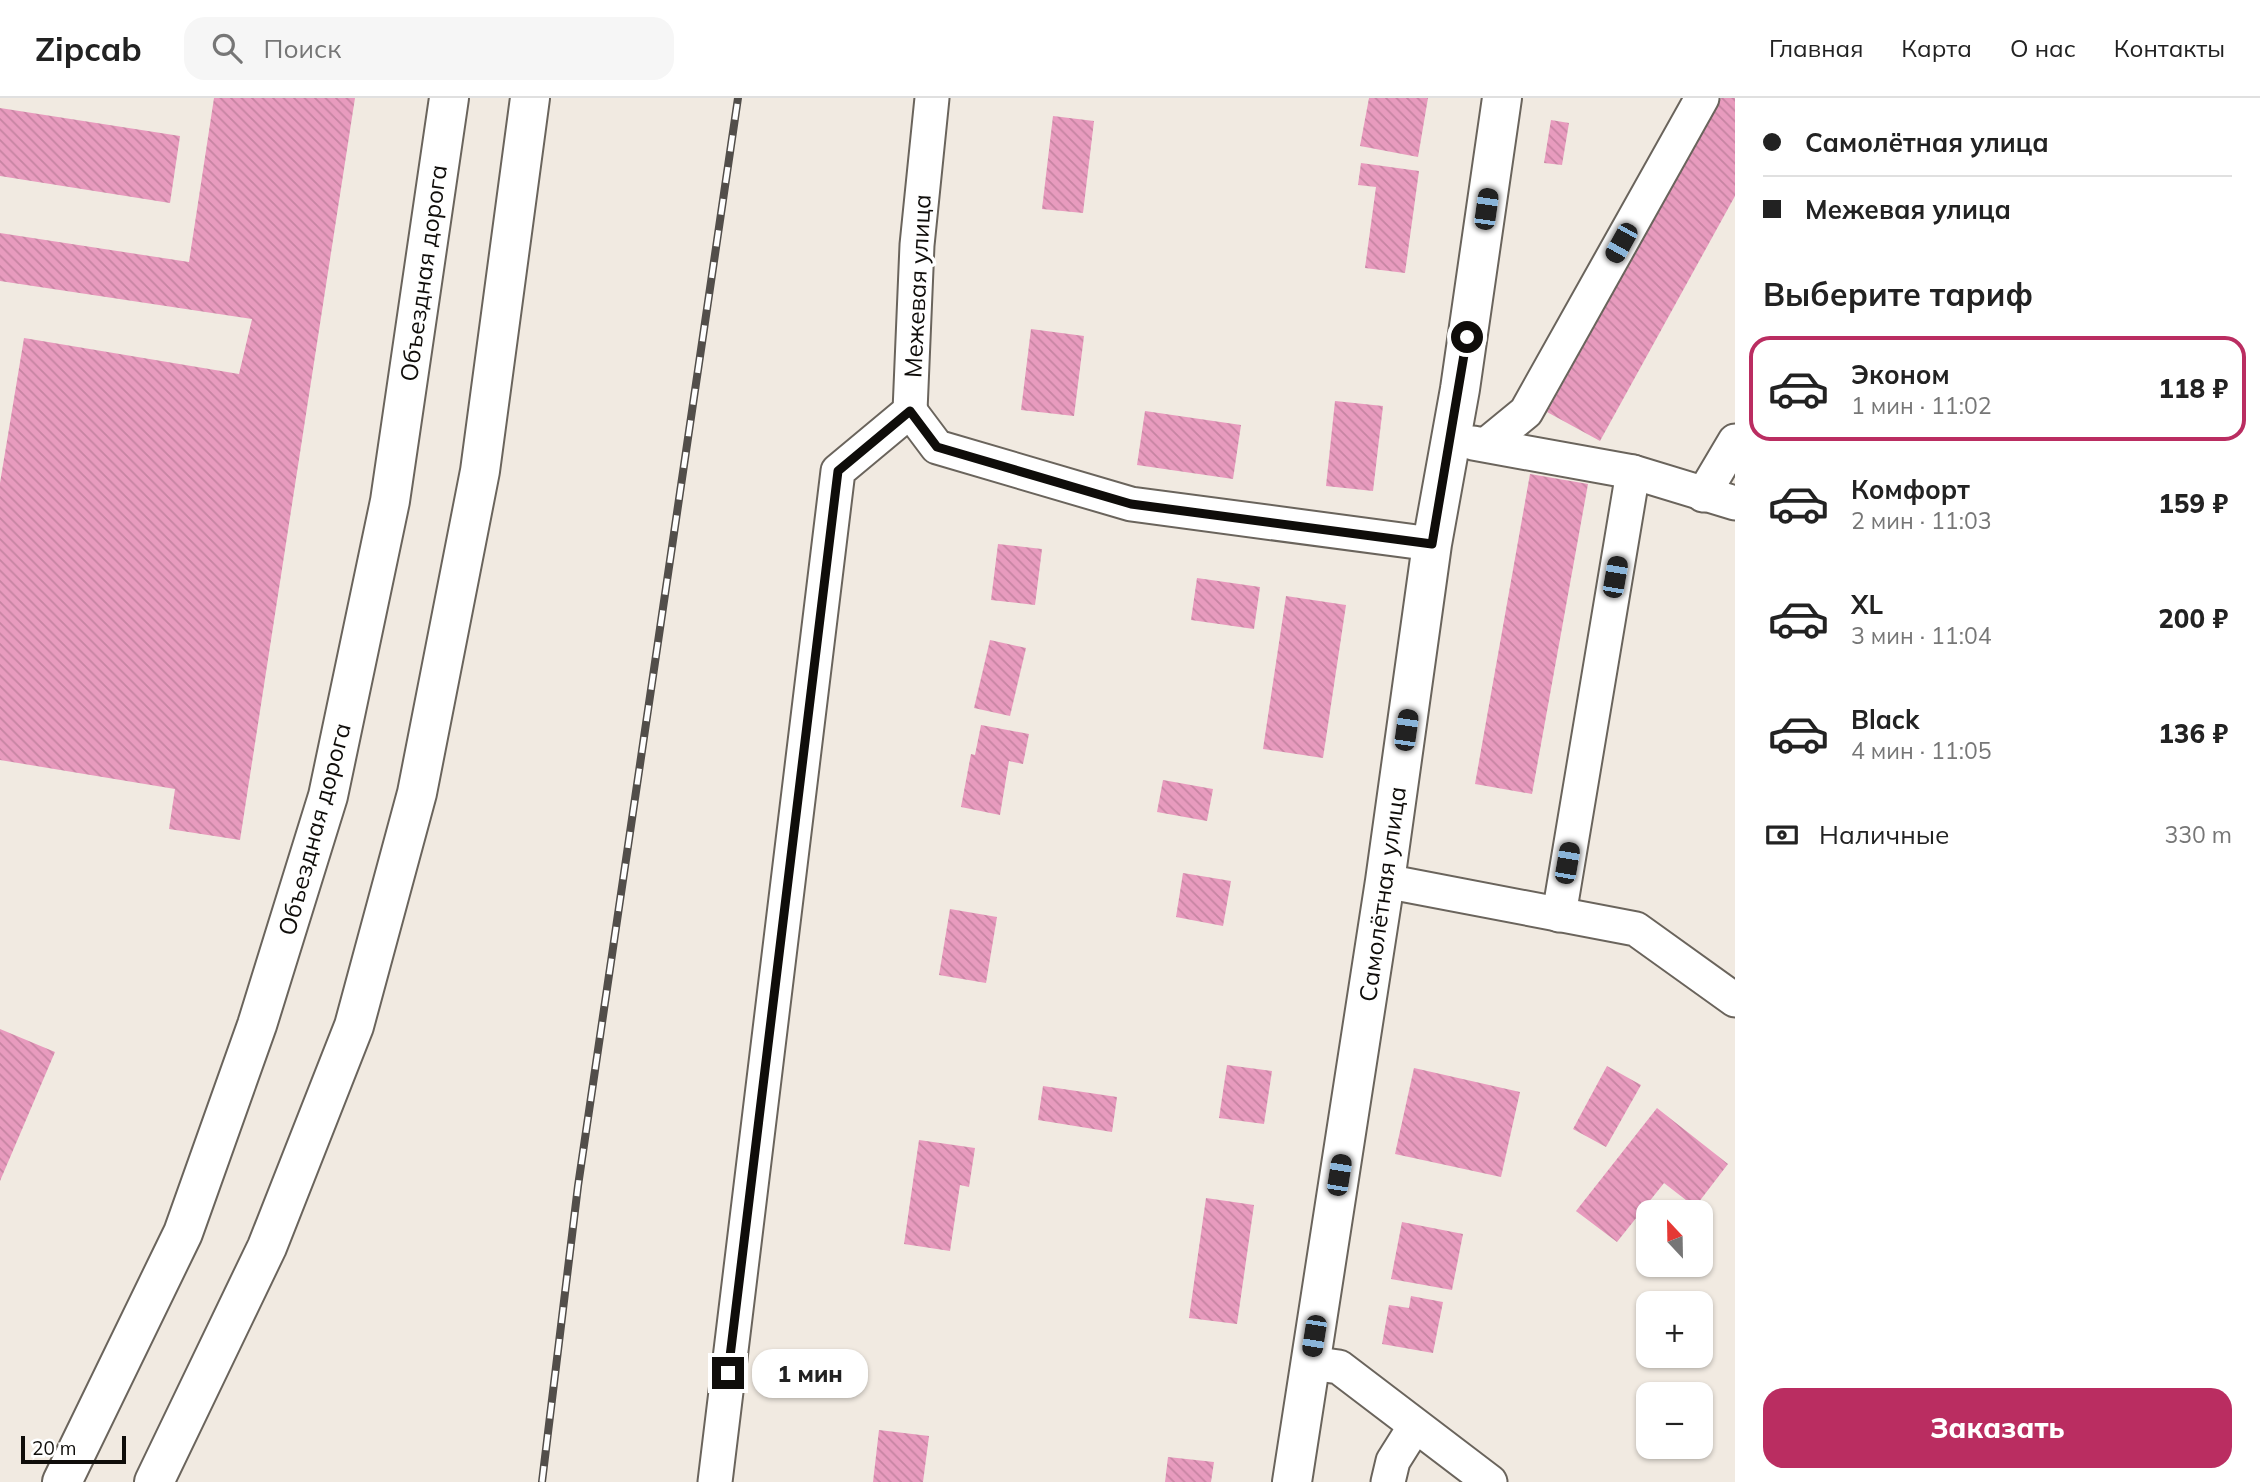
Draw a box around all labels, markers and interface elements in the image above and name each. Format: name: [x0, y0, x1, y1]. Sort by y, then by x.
search box: [184, 17, 674, 80]
text: Zipcab: [35, 28, 142, 69]
icon: search: [208, 29, 246, 67]
text: Поиск: [264, 32, 341, 65]
text: Главная: [1769, 33, 1863, 63]
text: Карта: [1901, 33, 1972, 63]
text: О нас: [2010, 33, 2076, 63]
text: Контакты: [2114, 33, 2225, 63]
text: Самолётная улица: [1805, 126, 2049, 159]
street label: Объездная дорога: [393, 163, 453, 383]
car: [1473, 187, 1500, 231]
street label: Межевая улица: [897, 193, 937, 379]
text: Межевая улица: [1805, 193, 2011, 226]
car: [1602, 220, 1641, 266]
text: Выберите тариф: [1763, 274, 2033, 314]
route start: [1451, 321, 1483, 353]
icon: car: [1767, 357, 1830, 420]
text: Эконом: [1851, 358, 1950, 391]
text: 118 ₽: [2158, 372, 2228, 405]
text: 1 мин · 11:02: [1851, 391, 1991, 420]
icon: car: [1767, 472, 1830, 535]
text: Комфорт: [1851, 473, 1970, 506]
text: 159 ₽: [2158, 487, 2228, 520]
text: 2 мин · 11:03: [1851, 506, 1991, 535]
car: [1602, 554, 1629, 600]
icon: car: [1767, 587, 1830, 650]
text: XL: [1851, 588, 1883, 621]
text: 200 ₽: [2158, 602, 2228, 635]
text: 3 мин · 11:04: [1851, 621, 1991, 650]
icon: car: [1767, 702, 1830, 765]
text: Black: [1851, 703, 1919, 736]
car: [1393, 708, 1420, 752]
text: 136 ₽: [2158, 717, 2228, 750]
street label: Объездная дорога: [271, 719, 357, 939]
text: 4 мин · 11:05: [1851, 736, 1991, 765]
street label: Самолётная улица: [1352, 784, 1412, 1004]
icon: cash: [1763, 816, 1801, 854]
text: Наличные: [1819, 818, 1949, 851]
text: 330 m: [2164, 820, 2232, 849]
car: [1554, 840, 1581, 886]
car: [1326, 1153, 1353, 1197]
north arrow: [1636, 1200, 1713, 1278]
map controls: [1636, 1200, 1713, 1459]
button: +: [1636, 1291, 1713, 1368]
car: [1301, 1314, 1328, 1358]
callout: 1 мин: [752, 1348, 868, 1398]
route end: [712, 1357, 744, 1389]
text: 1 мин: [777, 1359, 843, 1388]
button: −: [1636, 1382, 1713, 1459]
button: Заказать: [1763, 1388, 2232, 1468]
scale bar: [21, 1433, 126, 1465]
text: 20 m: [32, 1436, 76, 1460]

